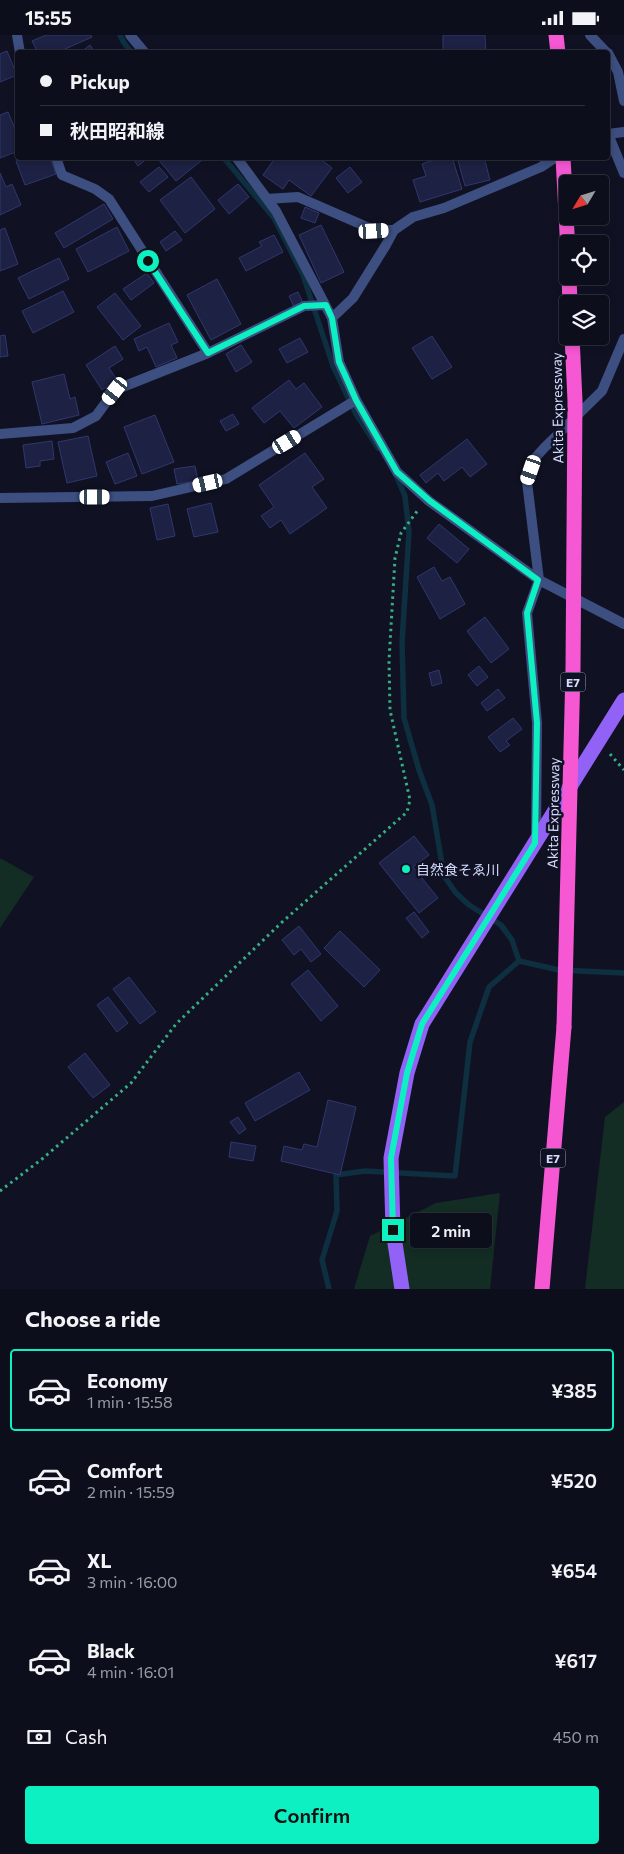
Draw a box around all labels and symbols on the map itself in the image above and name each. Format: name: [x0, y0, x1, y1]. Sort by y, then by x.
north arrow: [559, 175, 609, 225]
car: [358, 223, 389, 239]
route start: [137, 250, 159, 272]
street label: Akita Expressway: [548, 352, 566, 464]
car: [99, 375, 130, 407]
car: [270, 428, 303, 456]
car: [519, 453, 542, 487]
car: [191, 472, 224, 494]
car: [80, 490, 110, 505]
road number: E7: [560, 673, 586, 691]
street label: Akita Expressway: [544, 757, 562, 869]
place label: 自然食そゑ川: [416, 861, 500, 878]
marker: 自然食そゑ川: [400, 863, 412, 875]
road number: E7: [540, 1149, 566, 1167]
callout: 2 min: [410, 1213, 493, 1247]
route end: [382, 1219, 404, 1241]

